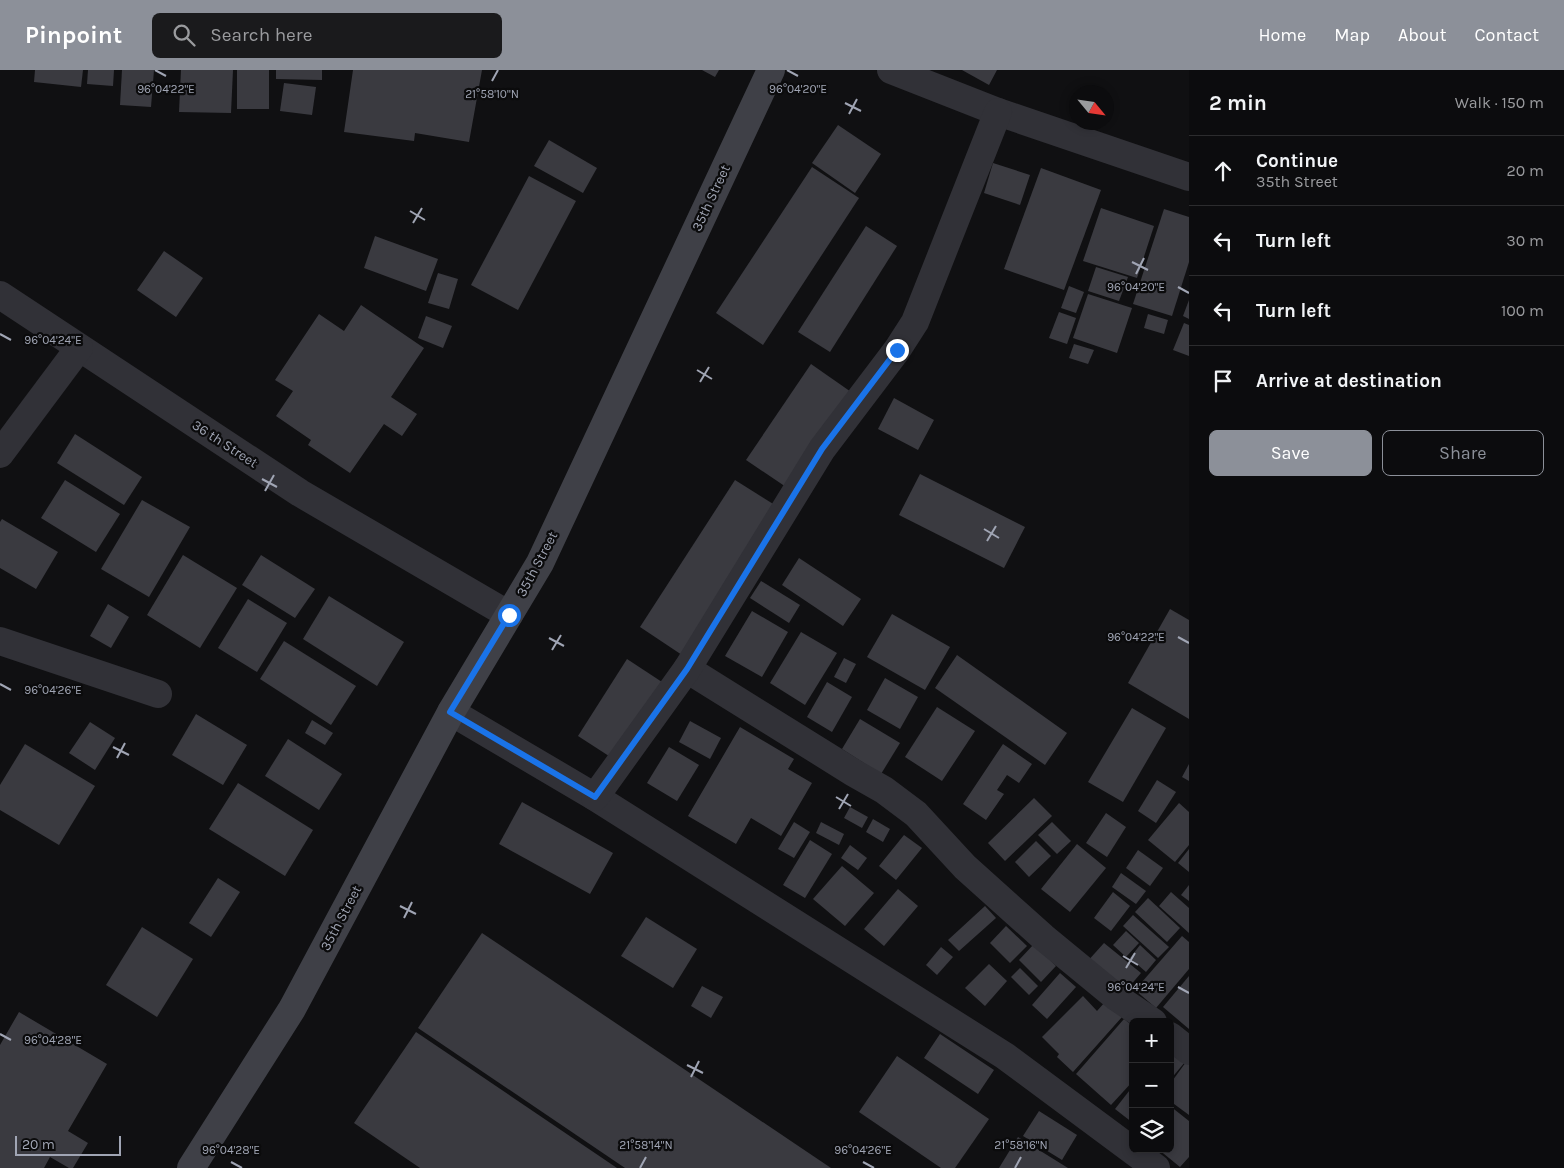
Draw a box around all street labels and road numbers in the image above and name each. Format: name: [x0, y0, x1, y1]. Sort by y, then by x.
street label: 35th Street: [688, 162, 734, 234]
street label: 36 th Street: [189, 416, 261, 472]
street label: 35th Street: [513, 528, 561, 600]
street label: 35th Street: [317, 882, 365, 954]

